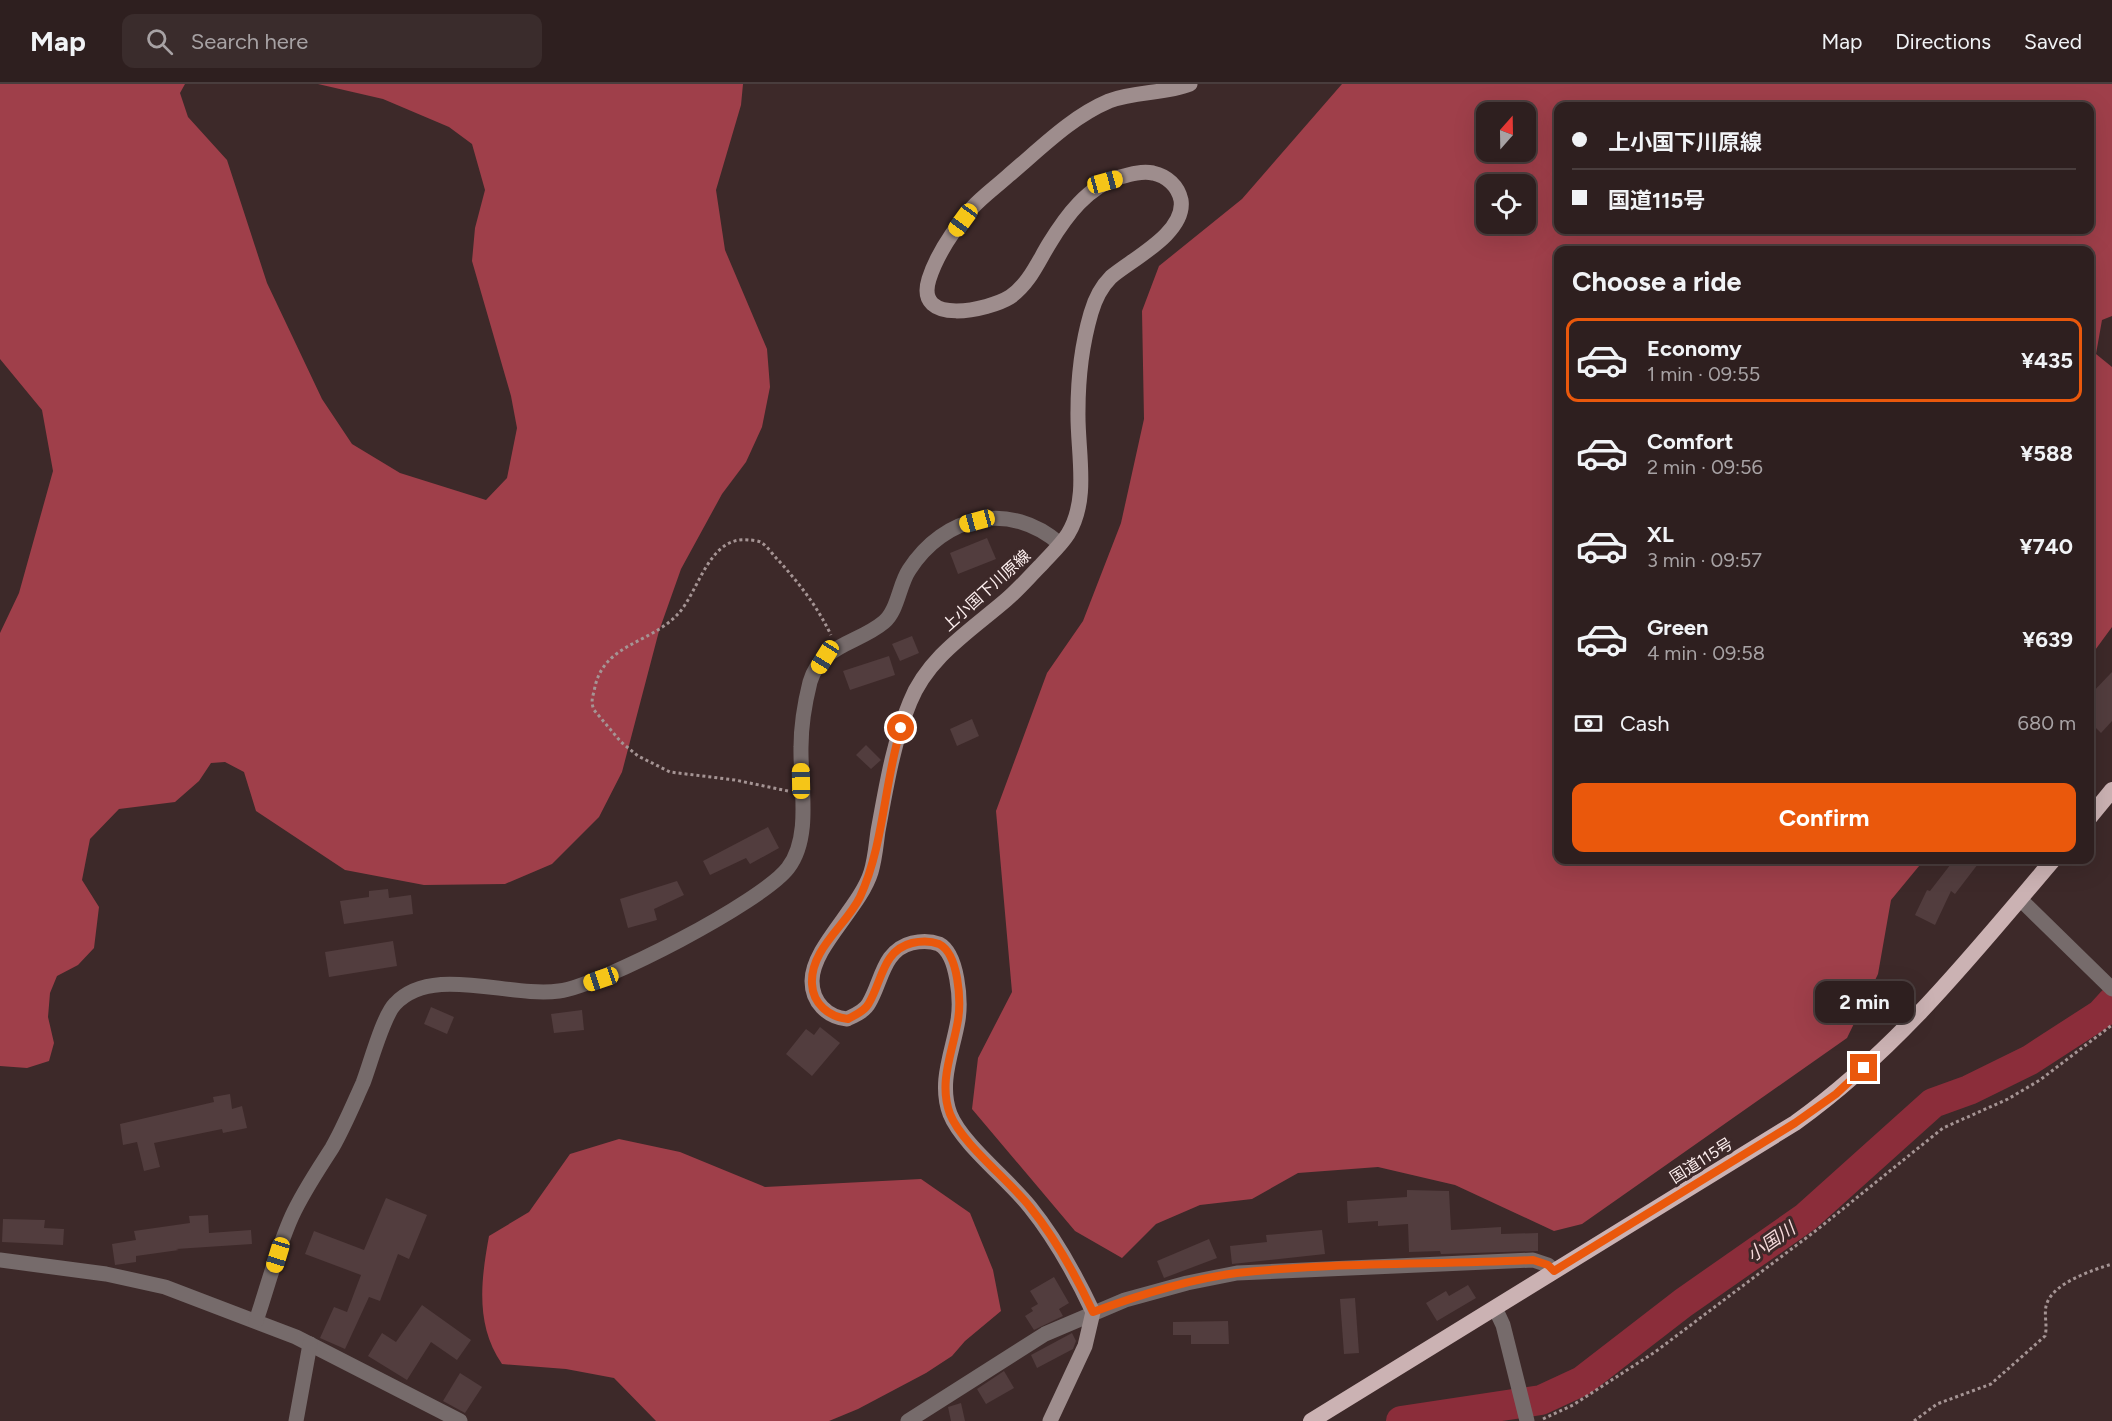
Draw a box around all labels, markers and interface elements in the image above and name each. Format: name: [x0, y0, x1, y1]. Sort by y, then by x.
search box: [122, 14, 542, 68]
text: Map: [30, 24, 86, 58]
icon: search: [143, 25, 176, 58]
text: Search here: [191, 28, 308, 55]
text: Map: [1821, 29, 1862, 54]
text: Directions: [1895, 29, 1991, 54]
text: Saved: [2024, 29, 2082, 54]
north arrow: [1476, 102, 1536, 162]
map controls: [1476, 102, 1536, 234]
text: 上小国下川原線: [1608, 129, 1762, 156]
car: [1085, 169, 1125, 195]
button: locate: [1476, 174, 1536, 234]
text: 国道115号: [1608, 187, 1705, 214]
car: [945, 200, 981, 240]
text: Choose a ride: [1572, 265, 1741, 298]
icon: car: [1575, 333, 1629, 387]
text: Economy: [1647, 335, 1742, 362]
text: ¥435: [2021, 347, 2073, 374]
text: 1 min · 09:55: [1647, 362, 1760, 386]
icon: car: [1575, 426, 1629, 480]
text: Comfort: [1647, 428, 1733, 455]
text: ¥588: [2020, 440, 2073, 467]
text: 2 min · 09:56: [1647, 455, 1763, 479]
car: [957, 508, 997, 534]
icon: car: [1575, 519, 1629, 573]
text: XL: [1647, 521, 1674, 548]
text: ¥740: [2019, 533, 2073, 560]
street label: 上小国下川原線: [938, 546, 1034, 635]
text: 3 min · 09:57: [1647, 548, 1762, 572]
icon: car: [1575, 612, 1629, 666]
text: Green: [1647, 614, 1709, 641]
text: ¥639: [2022, 626, 2073, 653]
car: [808, 637, 842, 677]
text: 4 min · 09:58: [1647, 641, 1765, 665]
icon: cash: [1572, 707, 1605, 740]
text: Cash: [1620, 710, 1670, 737]
text: 680 m: [2018, 711, 2076, 735]
route start: [887, 714, 914, 741]
car: [792, 763, 810, 799]
button: Confirm: [1572, 783, 2076, 852]
car: [581, 965, 621, 993]
callout: 2 min: [1814, 981, 1914, 1023]
text: 2 min: [1839, 990, 1890, 1014]
route end: [1850, 1054, 1877, 1081]
street label: 国道115号: [1666, 1134, 1736, 1187]
water label: 小国川: [1743, 1216, 1801, 1266]
car: [264, 1235, 292, 1275]

